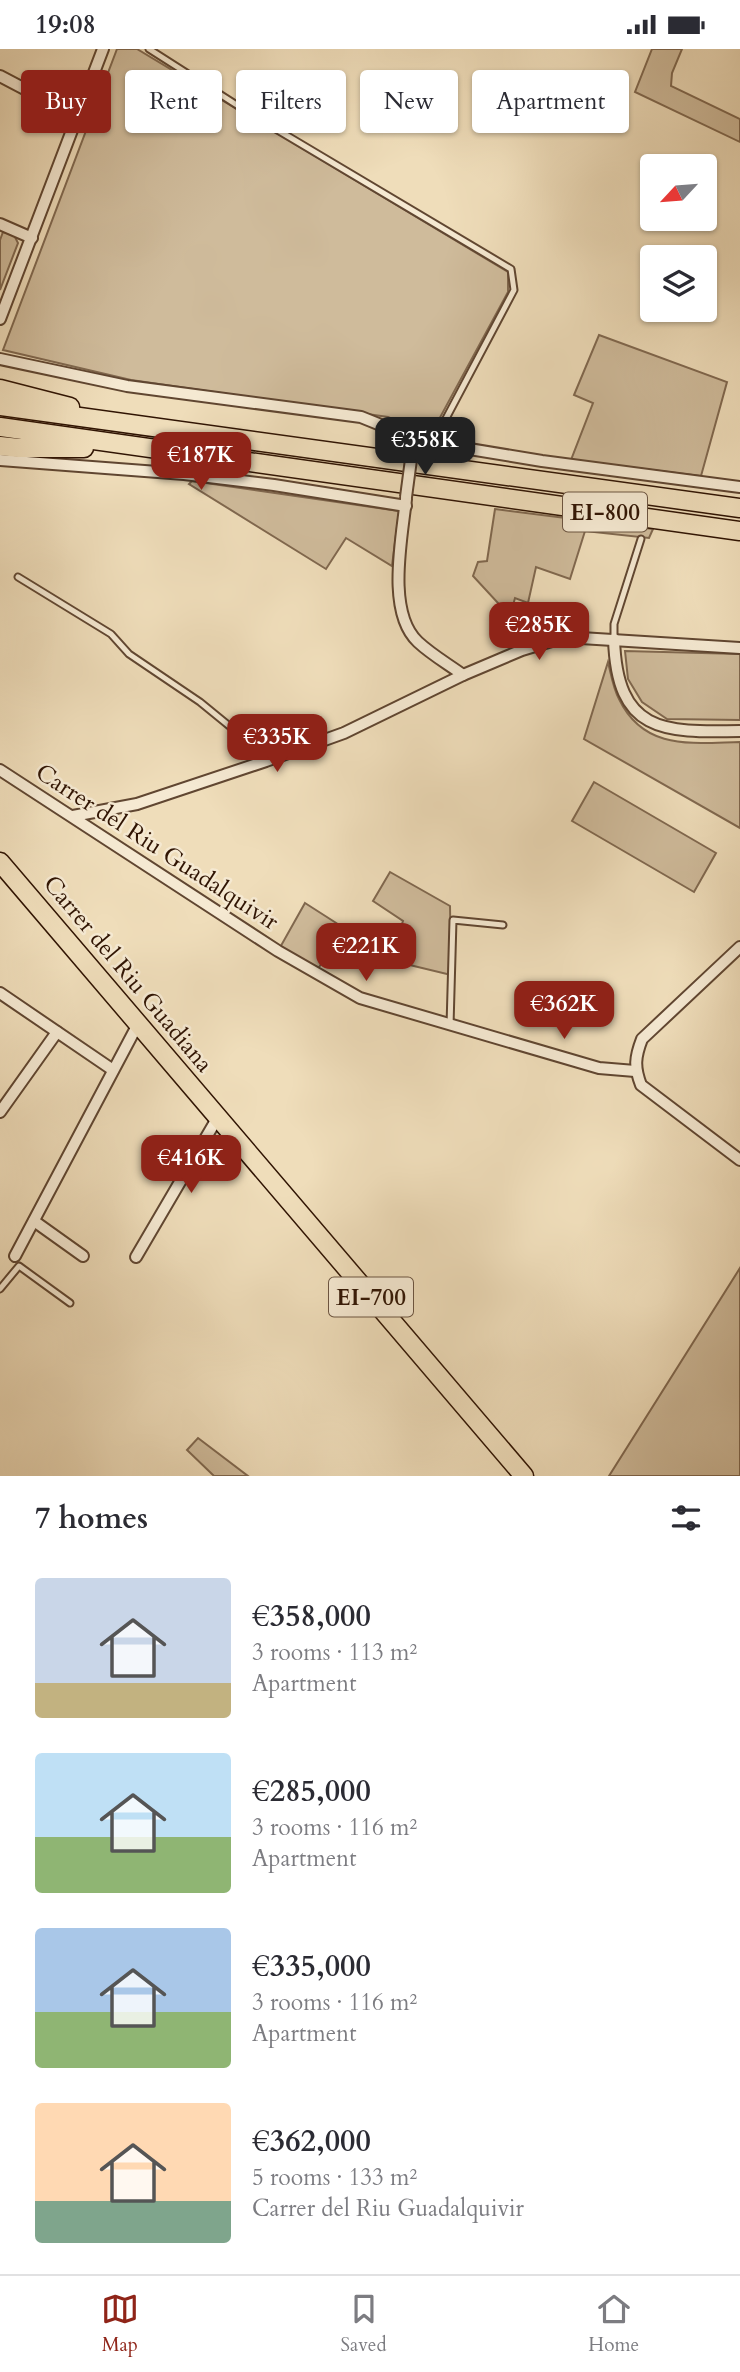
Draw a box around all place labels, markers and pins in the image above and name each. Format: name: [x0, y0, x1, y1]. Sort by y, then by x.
pin: €358K: [376, 417, 474, 477]
pin: €187K: [152, 433, 250, 492]
pin: €285K: [490, 603, 588, 662]
pin: €335K: [228, 715, 326, 774]
pin: €221K: [317, 923, 415, 983]
pin: €362K: [515, 981, 613, 1041]
pin: €416K: [142, 1135, 240, 1195]

